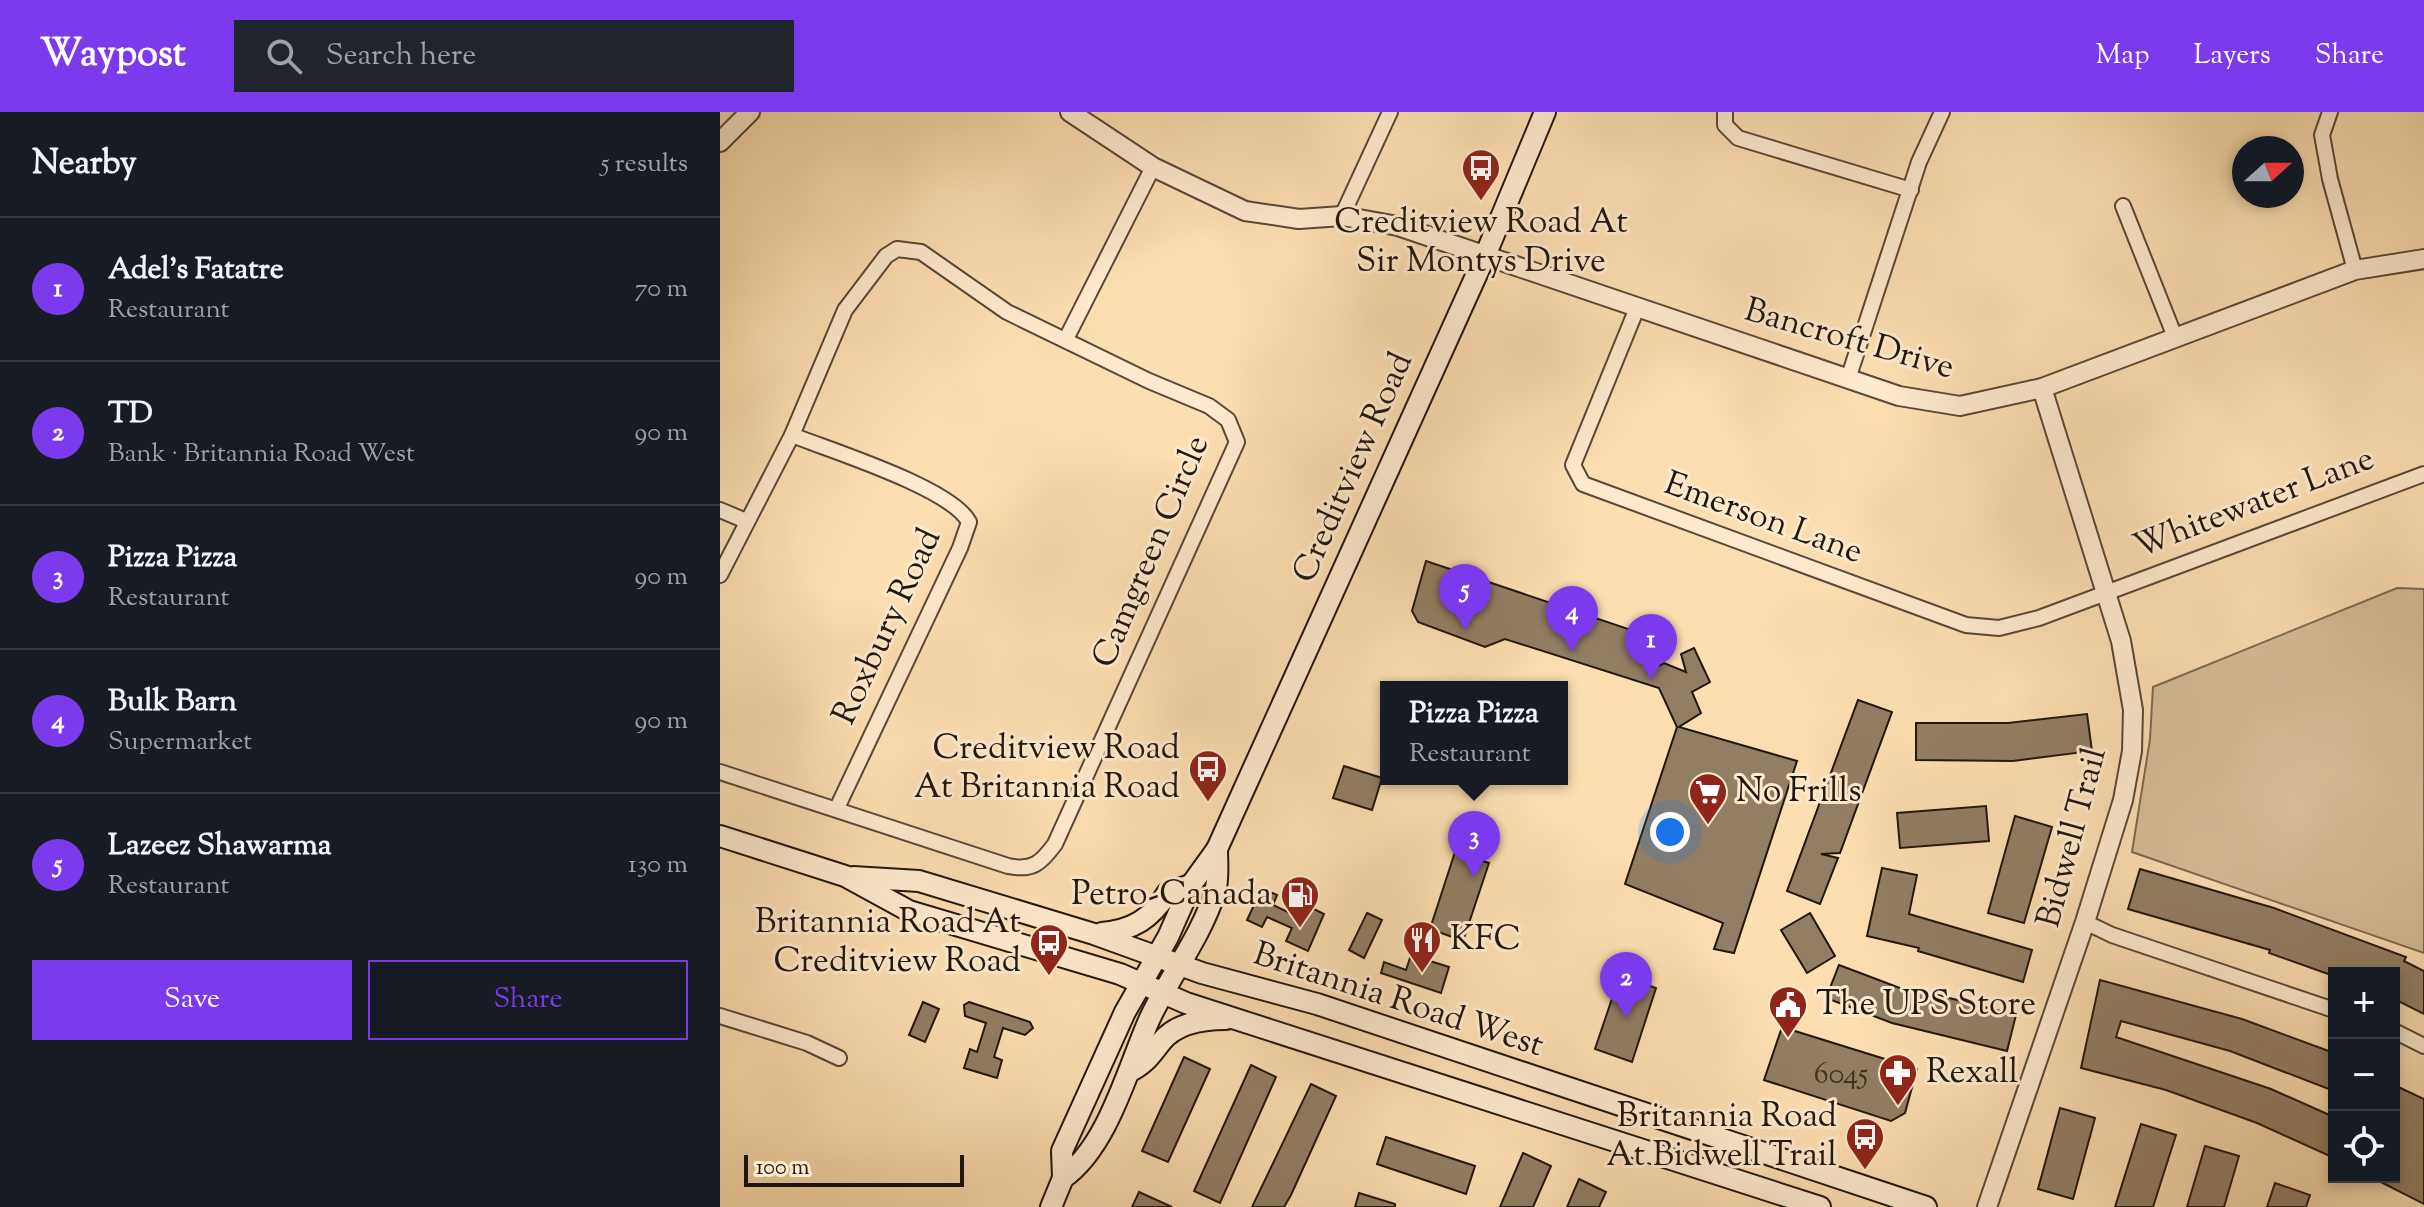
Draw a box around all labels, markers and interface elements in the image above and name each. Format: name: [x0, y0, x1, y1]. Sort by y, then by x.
search box: [234, 20, 794, 92]
text: Waypost: [40, 29, 186, 83]
icon: search: [262, 34, 306, 78]
text: Search here: [326, 35, 476, 78]
text: Map: [2096, 36, 2149, 76]
text: Layers: [2193, 36, 2271, 76]
text: Share: [2315, 36, 2384, 76]
north arrow: [2232, 136, 2304, 208]
text: Nearby: [32, 140, 137, 189]
text: 5 results: [600, 146, 688, 183]
bus stop icon: Creditview Road At Sir Montys Drive: [1460, 147, 1502, 202]
place label: Creditview Road At Sir Montys Drive: [1334, 199, 1628, 287]
text: Adel's Fatatre: [108, 249, 284, 292]
text: 1: [54, 271, 62, 308]
text: 70 m: [635, 271, 688, 308]
street label: Bancroft Drive: [1738, 287, 1960, 393]
text: Restaurant: [108, 292, 229, 329]
street label: Creditview Road: [1281, 345, 1427, 591]
text: TD: [108, 393, 153, 436]
text: 2: [52, 415, 64, 452]
text: 90 m: [635, 415, 688, 452]
street label: Camgreen Circle: [1081, 428, 1223, 676]
text: Bank · Britannia Road West: [108, 436, 415, 473]
street label: Whitewater Lane: [2127, 436, 2381, 572]
street label: Emerson Lane: [1657, 460, 1869, 578]
street label: Roxbury Road: [821, 521, 955, 733]
text: Pizza Pizza: [108, 537, 237, 580]
text: 3: [53, 559, 63, 596]
text: 90 m: [635, 559, 688, 596]
pin: 5: [1439, 564, 1491, 630]
text: Restaurant: [108, 580, 229, 617]
pin: 4: [1546, 586, 1598, 652]
pin: 1: [1625, 614, 1677, 680]
text: Bulk Barn: [108, 681, 237, 724]
popup: [1380, 681, 1568, 785]
text: Pizza Pizza: [1409, 693, 1539, 736]
text: 4: [51, 703, 65, 740]
text: 90 m: [635, 703, 688, 740]
text: Supermarket: [108, 724, 252, 761]
place label: Creditview Road At Britannia Road: [914, 725, 1180, 813]
text: Restaurant: [1409, 736, 1531, 773]
street label: Bidwell Trail: [2025, 743, 2121, 933]
bus stop icon: Creditview Road At Britannia Road: [1187, 748, 1229, 803]
place label: No Frills: [1736, 768, 1862, 817]
supermarket icon: No Frills: [1687, 771, 1729, 826]
pin: 3: [1448, 811, 1500, 877]
your location: [1650, 812, 1690, 852]
text: Lazeez Shawarma: [108, 825, 332, 868]
text: 5: [54, 847, 62, 884]
text: 130 m: [628, 847, 688, 884]
text: Restaurant: [108, 868, 229, 905]
place label: Petro-Canada: [1071, 871, 1272, 920]
fuel station icon: Petro-Canada: [1279, 874, 1321, 929]
place label: Britannia Road At Creditview Road: [755, 899, 1021, 987]
place label: KFC: [1450, 916, 1521, 965]
restaurant icon: KFC: [1401, 919, 1443, 974]
bus stop icon: Britannia Road At Creditview Road: [1028, 922, 1070, 977]
street label: Britannia Road West: [1247, 931, 1550, 1071]
pin: 2: [1600, 952, 1652, 1018]
button: Save: [32, 960, 352, 1040]
button: Share: [368, 960, 688, 1040]
map controls: [2328, 967, 2400, 1183]
button: +: [2328, 967, 2400, 1039]
place label: The UPS Store: [1816, 981, 2036, 1030]
public building icon: The UPS Store: [1767, 984, 1809, 1039]
button: −: [2328, 1039, 2400, 1111]
place label: Rexall: [1926, 1049, 2018, 1098]
pharmacy icon: Rexall: [1877, 1052, 1919, 1107]
house number: 6045: [1814, 1054, 1868, 1097]
place label: Britannia Road At Bidwell Trail: [1606, 1093, 1837, 1181]
button: locate: [2328, 1111, 2400, 1183]
bus stop icon: Britannia Road At Bidwell Trail: [1844, 1116, 1886, 1171]
scale bar: [744, 1151, 964, 1187]
text: 100 m: [756, 1153, 809, 1185]

